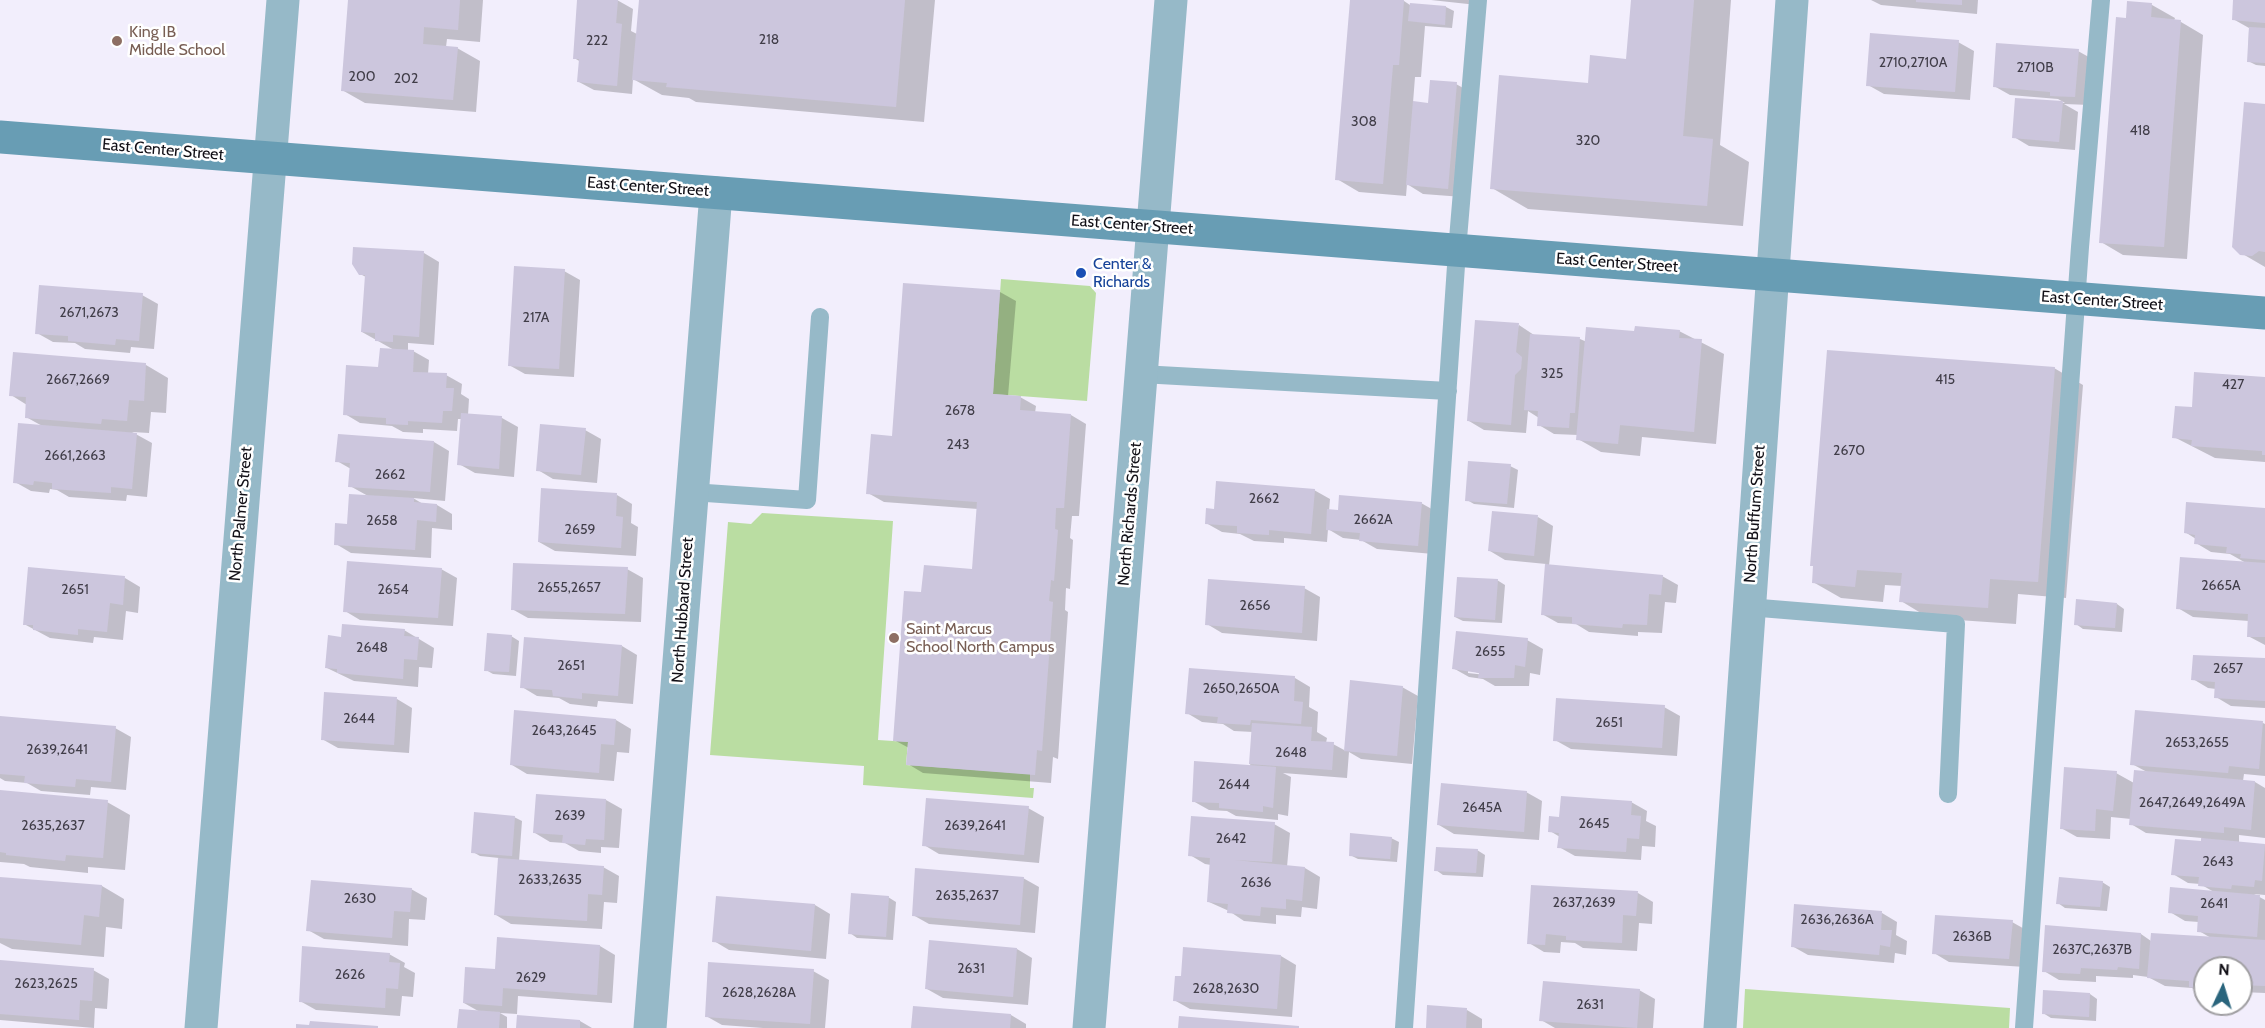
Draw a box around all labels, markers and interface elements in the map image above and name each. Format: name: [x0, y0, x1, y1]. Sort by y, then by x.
place label: King IB Middle School: [129, 22, 225, 60]
house number: 218: [759, 32, 779, 48]
house number: 222: [586, 33, 608, 49]
marker: King IB Middle School: [110, 34, 124, 48]
house number: 2710,2710A: [1879, 55, 1947, 71]
house number: 2710B: [2016, 60, 2054, 76]
house number: 200: [349, 69, 375, 85]
house number: 202: [394, 71, 418, 87]
house number: 308: [1351, 114, 1377, 130]
house number: 418: [2129, 123, 2151, 139]
house number: 320: [1576, 133, 1600, 149]
street label: East Center Street: [101, 135, 225, 165]
street label: East Center Street: [586, 173, 710, 201]
street label: East Center Street: [1070, 211, 1194, 239]
street label: East Center Street: [1555, 249, 1679, 277]
place label: Center & Richards: [1093, 254, 1152, 292]
marker: Center & Richards: [1074, 266, 1088, 280]
street label: East Center Street: [2040, 287, 2164, 315]
house number: 2671,2673: [59, 305, 119, 321]
house number: 217A: [523, 310, 549, 326]
house number: 325: [1541, 366, 1563, 382]
house number: 2667,2669: [46, 372, 110, 388]
house number: 415: [1935, 372, 1955, 388]
house number: 427: [2222, 377, 2244, 393]
house number: 2678: [945, 403, 975, 419]
house number: 243: [946, 437, 970, 453]
street label: North Richards Street: [1114, 441, 1146, 587]
house number: 2670: [1833, 443, 1865, 459]
street label: North Buffum Street: [1741, 444, 1769, 584]
street label: North Palmer Street: [226, 446, 256, 582]
house number: 2661,2663: [44, 448, 106, 464]
house number: 2662: [375, 467, 405, 483]
house number: 2662: [1249, 491, 1279, 507]
house number: 2662A: [1353, 512, 1393, 528]
house number: 2658: [366, 513, 398, 529]
house number: 2659: [565, 522, 595, 538]
street label: North Hubbard Street: [668, 537, 698, 683]
house number: 2665A: [2201, 578, 2241, 594]
house number: 2655,2657: [537, 580, 601, 596]
house number: 2651: [61, 582, 89, 598]
house number: 2654: [378, 582, 408, 598]
house number: 2656: [1240, 598, 1270, 614]
place label: Saint Marcus School North Campus: [906, 619, 1054, 657]
marker: Saint Marcus School North Campus: [887, 631, 901, 645]
house number: 2648: [356, 640, 388, 656]
house number: 2655: [1475, 644, 1505, 660]
house number: 2651: [557, 658, 585, 674]
house number: 2657: [2213, 661, 2243, 677]
house number: 2650,2650A: [1203, 681, 1279, 697]
house number: 2644: [343, 711, 375, 727]
house number: 2651: [1595, 715, 1623, 731]
house number: 2643,2645: [532, 723, 596, 739]
house number: 2653,2655: [2165, 735, 2229, 751]
house number: 2639,2641: [26, 742, 88, 758]
house number: 2648: [1275, 745, 1307, 761]
house number: 2644: [1218, 777, 1250, 793]
house number: 2647,2649,2649A: [2139, 795, 2245, 811]
house number: 2645A: [1462, 800, 1502, 816]
house number: 2639: [555, 808, 585, 824]
house number: 2645: [1579, 816, 1609, 832]
house number: 2635,2637: [21, 818, 85, 834]
house number: 2639,2641: [944, 818, 1006, 834]
house number: 2642: [1216, 831, 1246, 847]
house number: 2643: [2203, 854, 2233, 870]
house number: 2633,2635: [518, 872, 582, 888]
house number: 2636: [1241, 875, 1271, 891]
house number: 2635,2637: [935, 888, 999, 904]
house number: 2630: [344, 891, 376, 907]
house number: 2637,2639: [1552, 895, 1616, 911]
house number: 2641: [2200, 896, 2228, 912]
house number: 2636,2636A: [1800, 912, 1874, 928]
house number: 2636B: [1952, 929, 1992, 945]
house number: 2637C,2637B: [2052, 942, 2132, 958]
north arrow: [2193, 956, 2253, 1016]
text: N: [2218, 960, 2230, 979]
house number: 2631: [957, 961, 985, 977]
house number: 2626: [335, 967, 365, 983]
house number: 2629: [516, 970, 546, 986]
house number: 2623,2625: [14, 976, 78, 992]
house number: 2628,2630: [1193, 981, 1259, 997]
house number: 2628,2628A: [722, 985, 796, 1001]
house number: 2631: [1576, 997, 1604, 1013]

